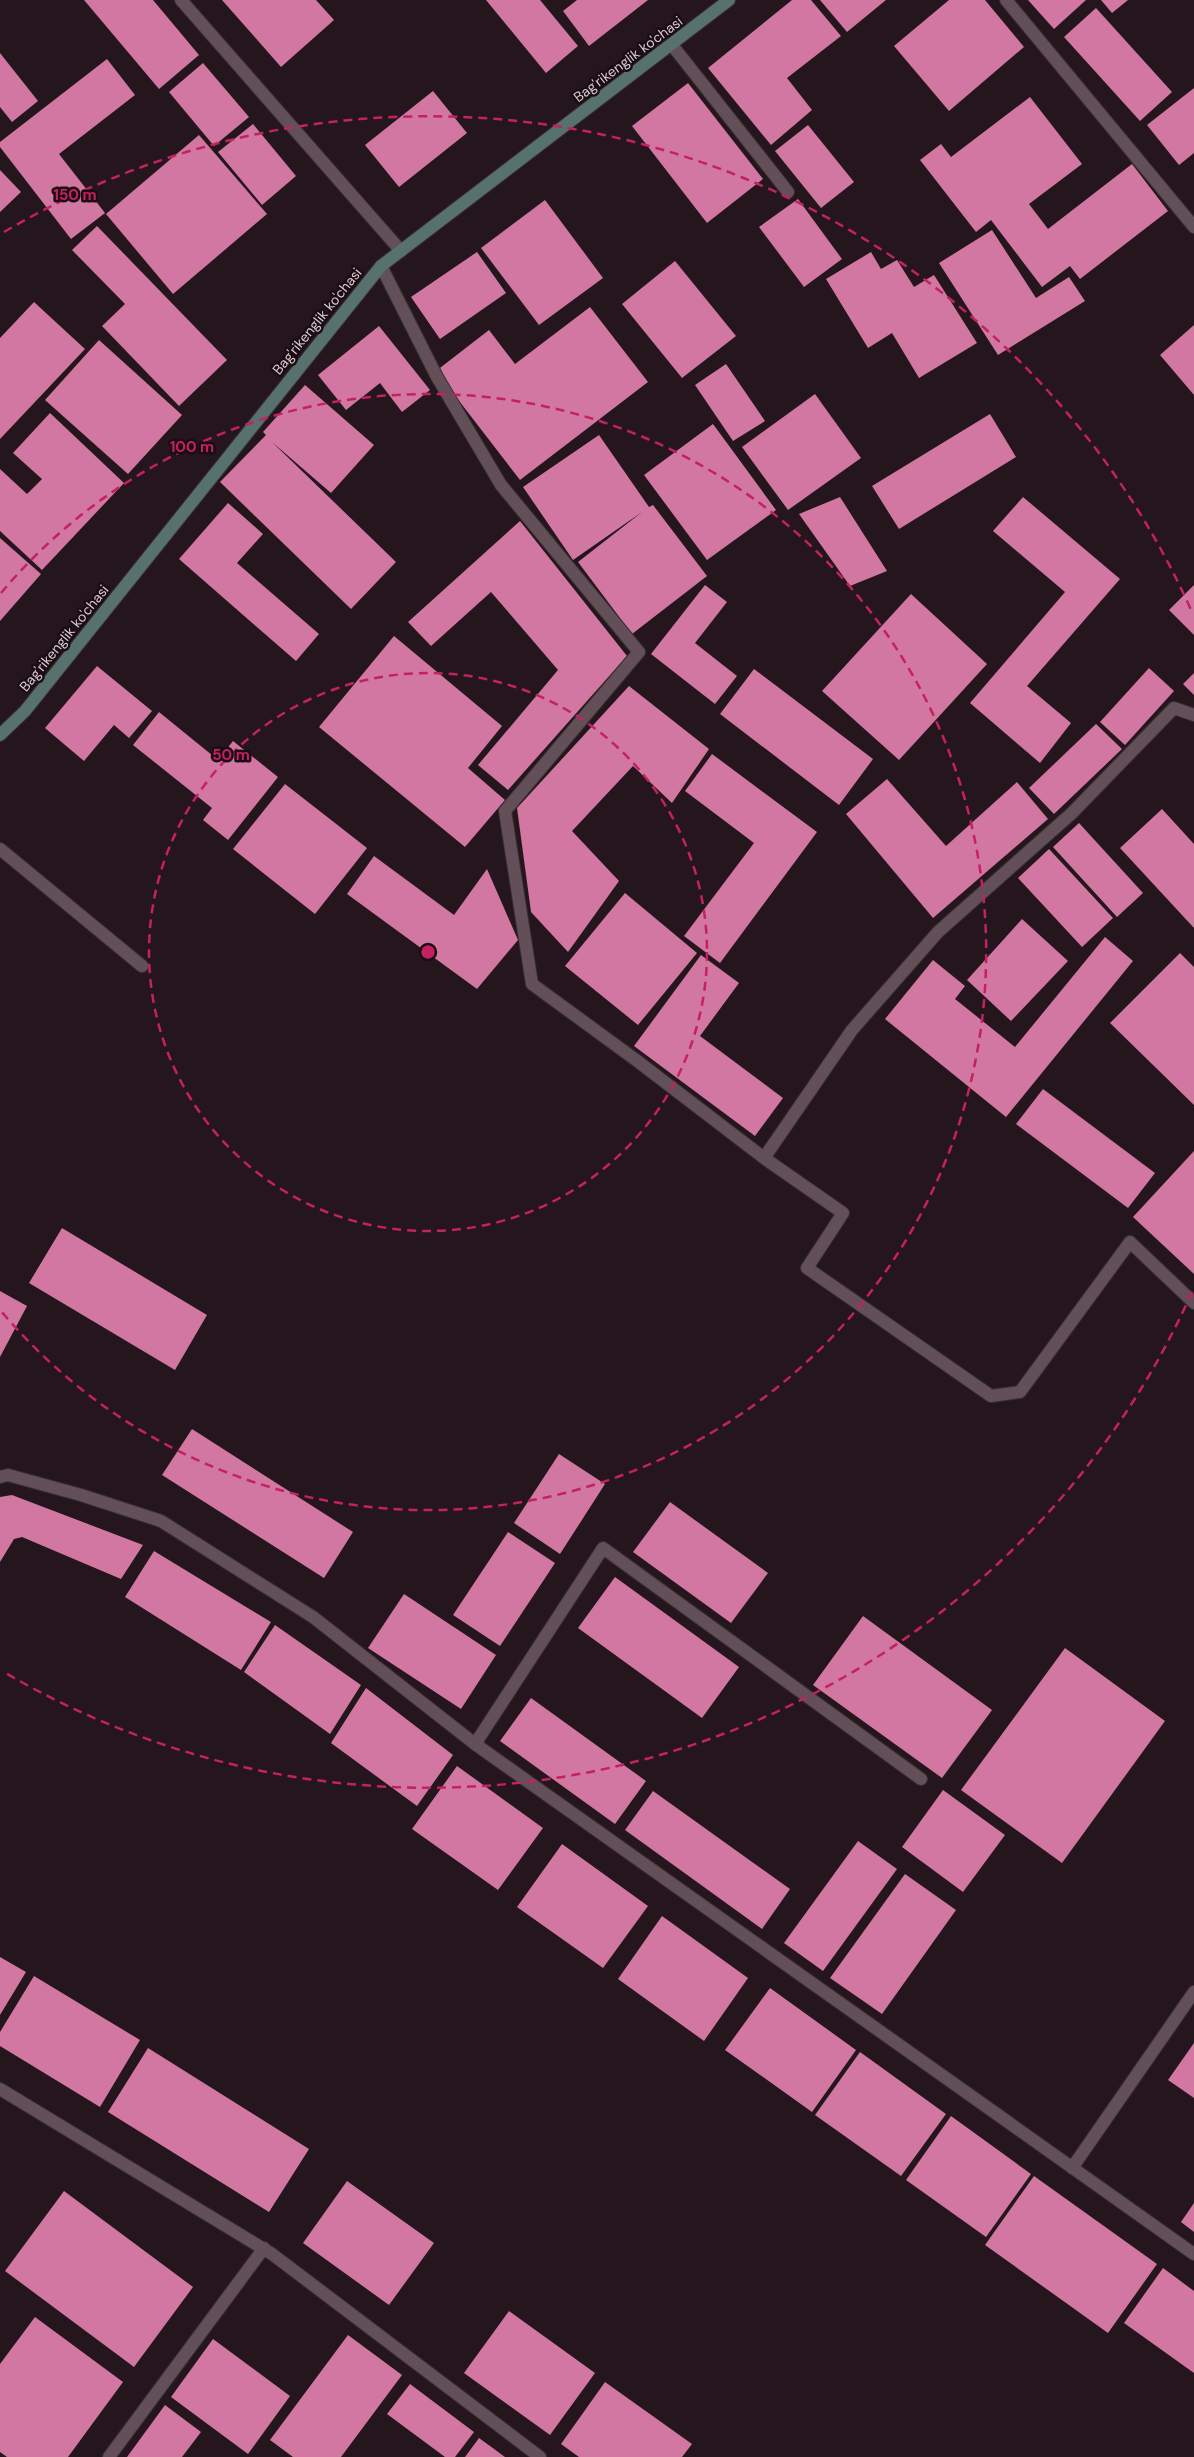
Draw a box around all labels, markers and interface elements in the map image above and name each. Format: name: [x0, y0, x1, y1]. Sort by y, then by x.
street label: Bag'rikenglik ko'chasi: [570, 12, 686, 106]
text: 150 m: [54, 185, 97, 205]
street label: Bag'rikenglik ko'chasi: [268, 264, 366, 378]
text: 100 m: [170, 437, 214, 457]
street label: Bag'rikenglik ko'chasi: [15, 581, 113, 695]
text: 50 m: [212, 745, 250, 765]
centre of rings: [419, 943, 437, 961]

